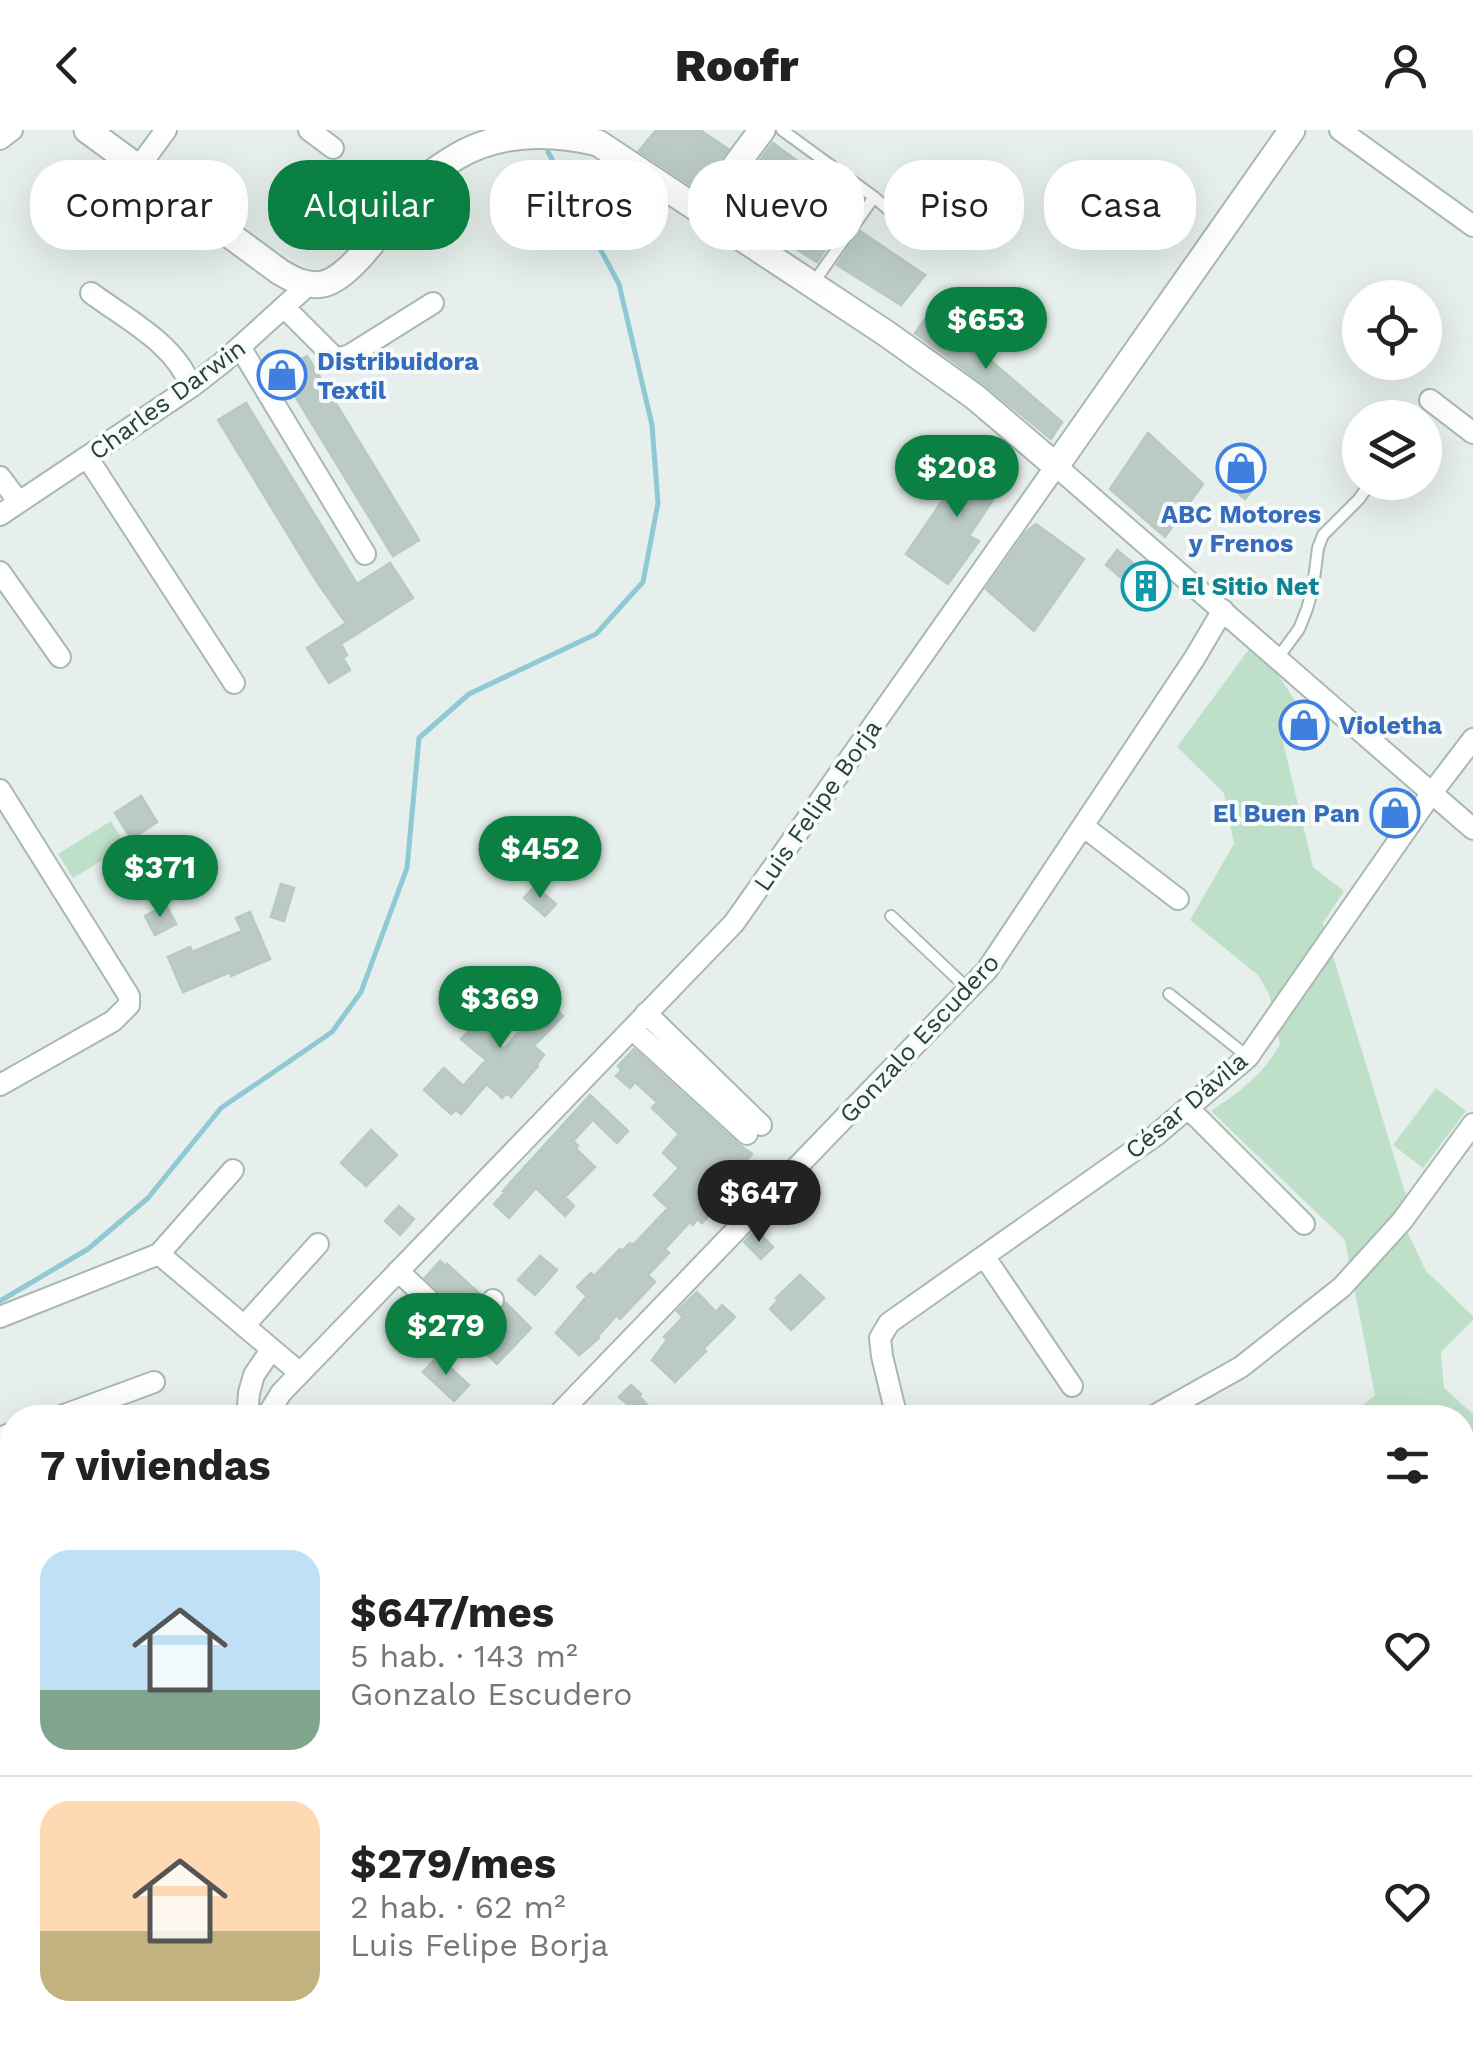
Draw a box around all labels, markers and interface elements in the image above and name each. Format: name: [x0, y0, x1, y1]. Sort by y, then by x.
icon: back: [40, 38, 95, 93]
icon: person: [1378, 38, 1433, 93]
text: Roofr: [675, 39, 798, 92]
chip: Comprar: [30, 160, 248, 250]
chip: Alquilar: [268, 160, 470, 250]
chip: Filtros: [490, 160, 668, 250]
chip: Nuevo: [688, 160, 864, 250]
chip: Piso: [884, 160, 1024, 250]
chip: Casa: [1044, 160, 1196, 250]
map controls: [1342, 280, 1442, 500]
button: locate: [1342, 280, 1442, 380]
pin: $653: [927, 287, 1045, 372]
text: $653: [947, 300, 1025, 338]
street label: Charles Darwin: [83, 333, 251, 466]
place label: Distribuidora Textil: [317, 347, 479, 405]
shop icon: Distribuidora Textil: [256, 349, 308, 401]
button: layers: [1342, 400, 1442, 500]
pin: $208: [898, 435, 1016, 520]
shop icon: ABC Motores y Frenos: [1215, 442, 1267, 494]
text: $208: [917, 448, 997, 486]
place label: ABC Motores y Frenos: [1161, 500, 1321, 558]
building icon: El Sitio Net: [1120, 560, 1172, 612]
place label: El Sitio Net: [1181, 572, 1319, 601]
shop icon: Violetha: [1278, 699, 1330, 751]
place label: Violetha: [1339, 711, 1443, 740]
street label: Luis Felipe Borja: [748, 714, 887, 896]
shop icon: El Buen Pan: [1369, 787, 1421, 839]
place label: El Buen Pan: [1213, 799, 1360, 828]
pin: $452: [481, 816, 599, 901]
text: $452: [501, 829, 579, 867]
pin: $371: [101, 835, 219, 920]
text: $371: [124, 848, 196, 886]
street label: Gonzalo Escudero: [834, 948, 1005, 1129]
pin: $369: [441, 966, 559, 1051]
text: $369: [461, 979, 539, 1017]
street label: César Dávila: [1119, 1046, 1253, 1165]
pin: $647: [700, 1160, 818, 1245]
text: $647: [720, 1173, 798, 1211]
pin: $279: [387, 1293, 505, 1378]
text: $279: [407, 1306, 485, 1344]
icon: filters: [1380, 1438, 1435, 1493]
text: 7 viviendas: [40, 1441, 271, 1490]
text: $647/mes: [350, 1588, 554, 1637]
icon: home: [120, 1590, 240, 1710]
icon: heart: [1380, 1623, 1435, 1678]
text: 5 hab. · 143 m²: [350, 1637, 578, 1675]
text: Gonzalo Escudero: [350, 1675, 633, 1713]
text: $279/mes: [350, 1839, 556, 1888]
icon: home: [120, 1841, 240, 1961]
icon: heart: [1380, 1874, 1435, 1929]
text: 2 hab. · 62 m²: [350, 1888, 566, 1926]
text: Luis Felipe Borja: [350, 1926, 609, 1964]

